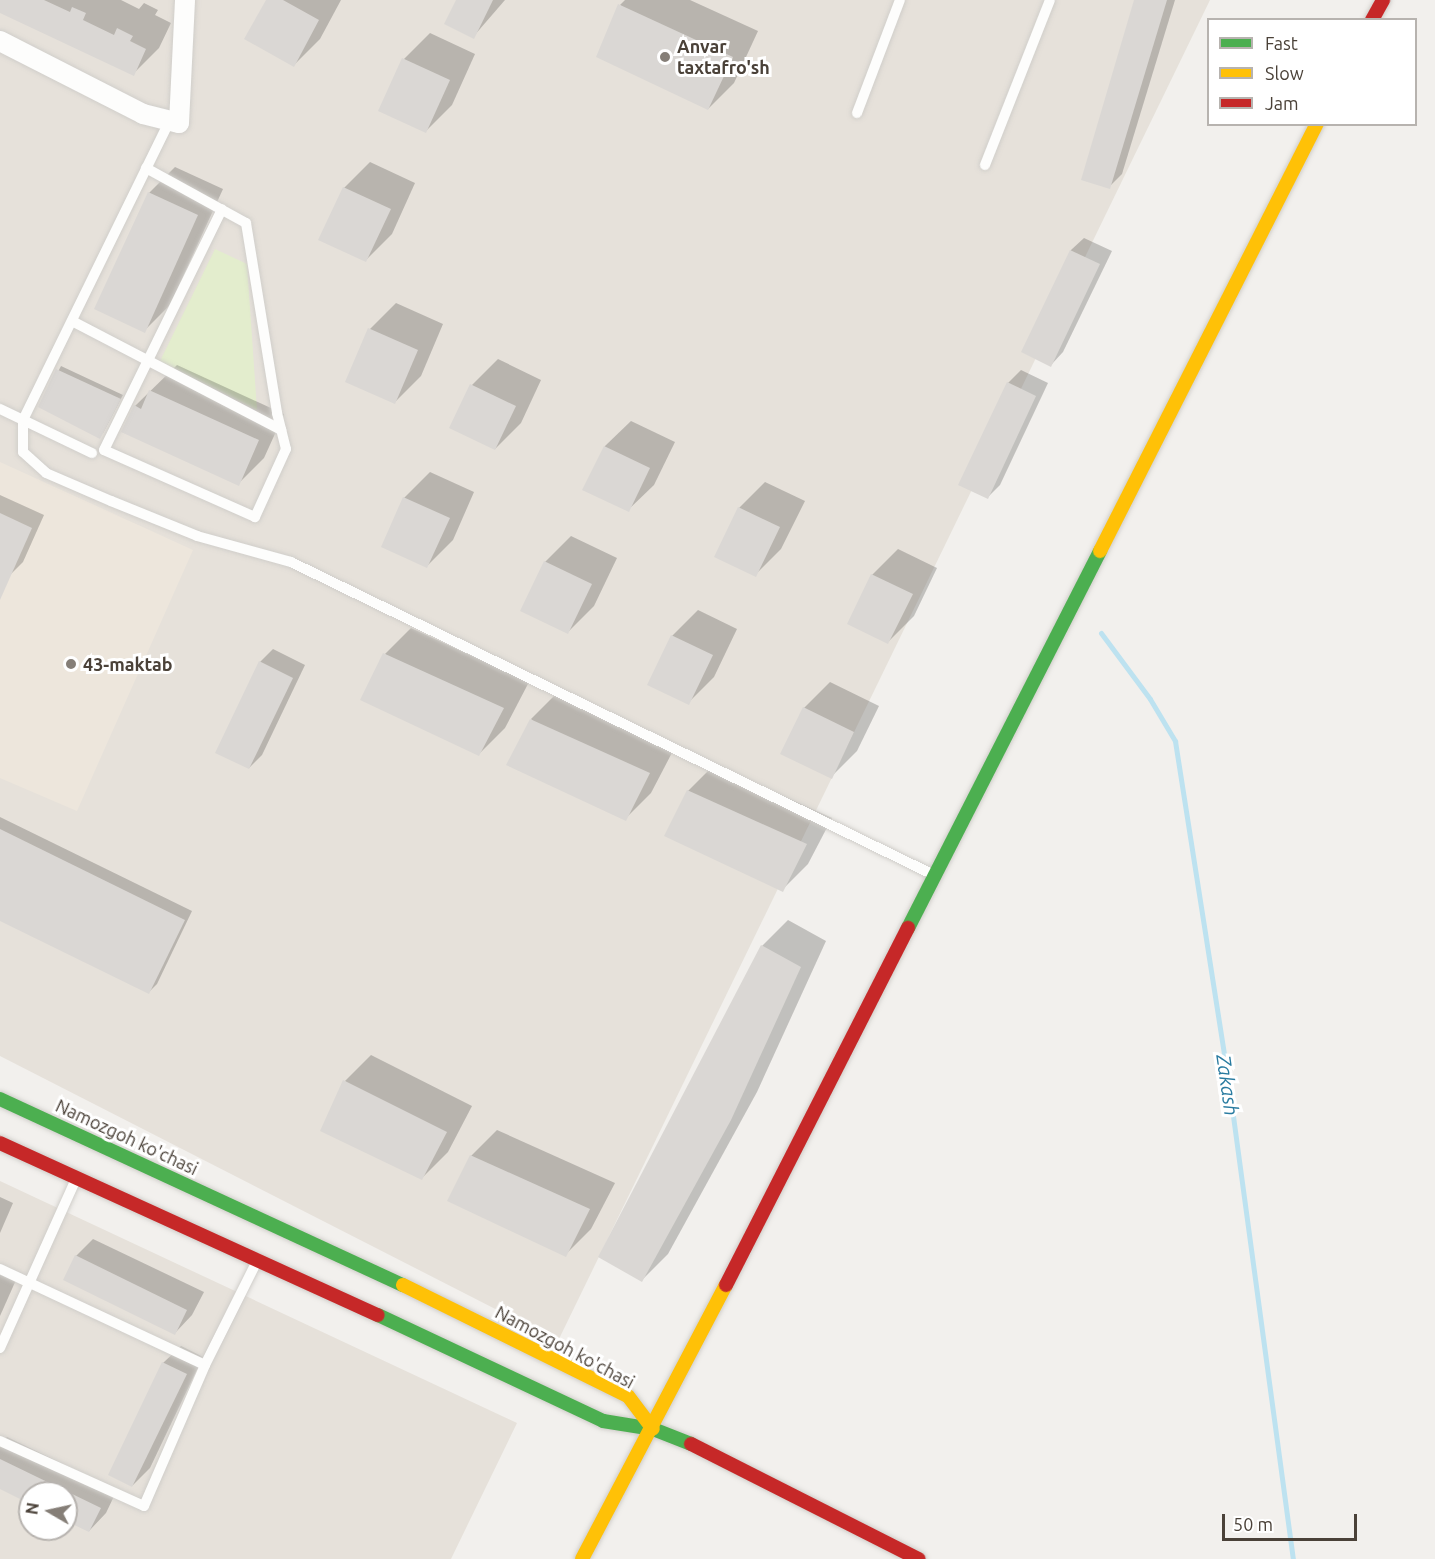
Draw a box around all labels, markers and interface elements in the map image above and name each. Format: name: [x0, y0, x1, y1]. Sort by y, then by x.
legend: [1207, 18, 1417, 126]
text: Fast: [1265, 33, 1298, 53]
place label: Anvar taxtafro'sh: [677, 36, 770, 78]
marker: Anvar taxtafro'sh: [658, 50, 672, 64]
text: Slow: [1265, 63, 1304, 83]
text: Jam: [1265, 93, 1299, 113]
place label: 43-maktab: [83, 653, 173, 675]
marker: 43-maktab: [64, 657, 78, 671]
water label: Zakash: [1212, 1053, 1244, 1117]
street label: Namozgoh ko'chasi: [52, 1095, 202, 1179]
street label: Namozgoh ko'chasi: [492, 1301, 638, 1393]
north arrow: [18, 1481, 78, 1541]
text: N: [22, 1501, 42, 1516]
scale bar: [1225, 1502, 1360, 1540]
text: 50 m: [1233, 1514, 1273, 1534]

